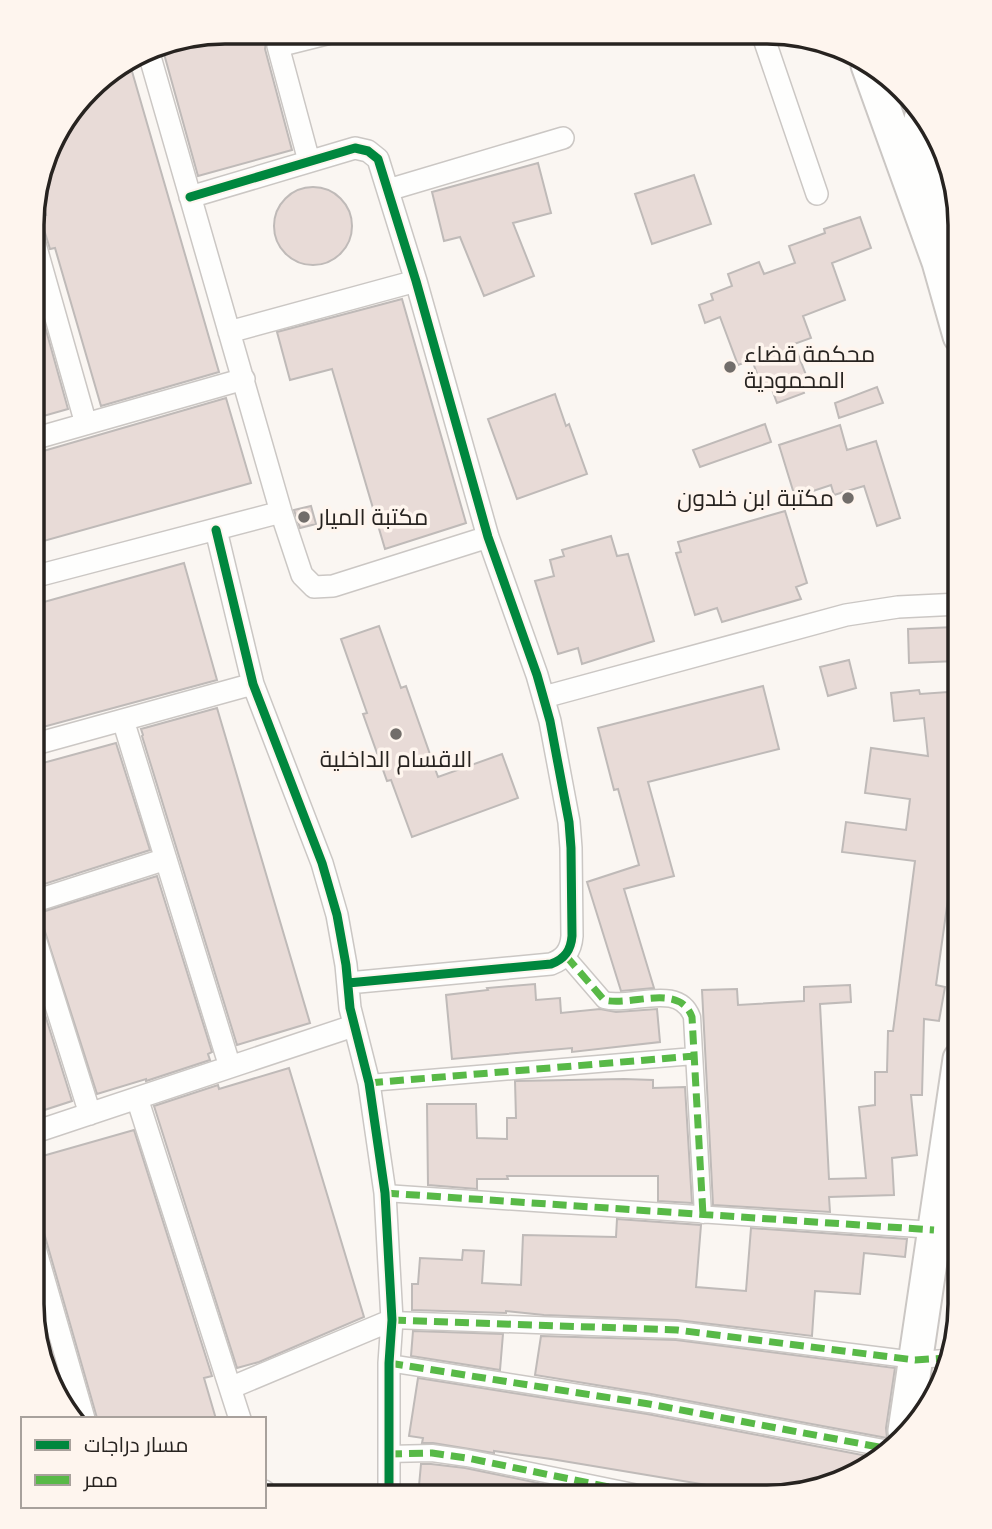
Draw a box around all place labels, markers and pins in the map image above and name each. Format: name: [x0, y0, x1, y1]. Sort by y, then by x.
place label: محكمة قضاء المحمودية: [744, 339, 875, 396]
marker: محكمة قضاء المحمودية: [722, 359, 738, 375]
place label: مكتبة ابن خلدون: [677, 483, 834, 514]
marker: مكتبة ابن خلدون: [840, 490, 856, 506]
place label: مكتبة الميار: [316, 502, 428, 533]
marker: مكتبة الميار: [296, 509, 312, 525]
marker: الاقسام الداخلية: [388, 726, 404, 742]
place label: الاقسام الداخلية: [320, 744, 472, 775]

